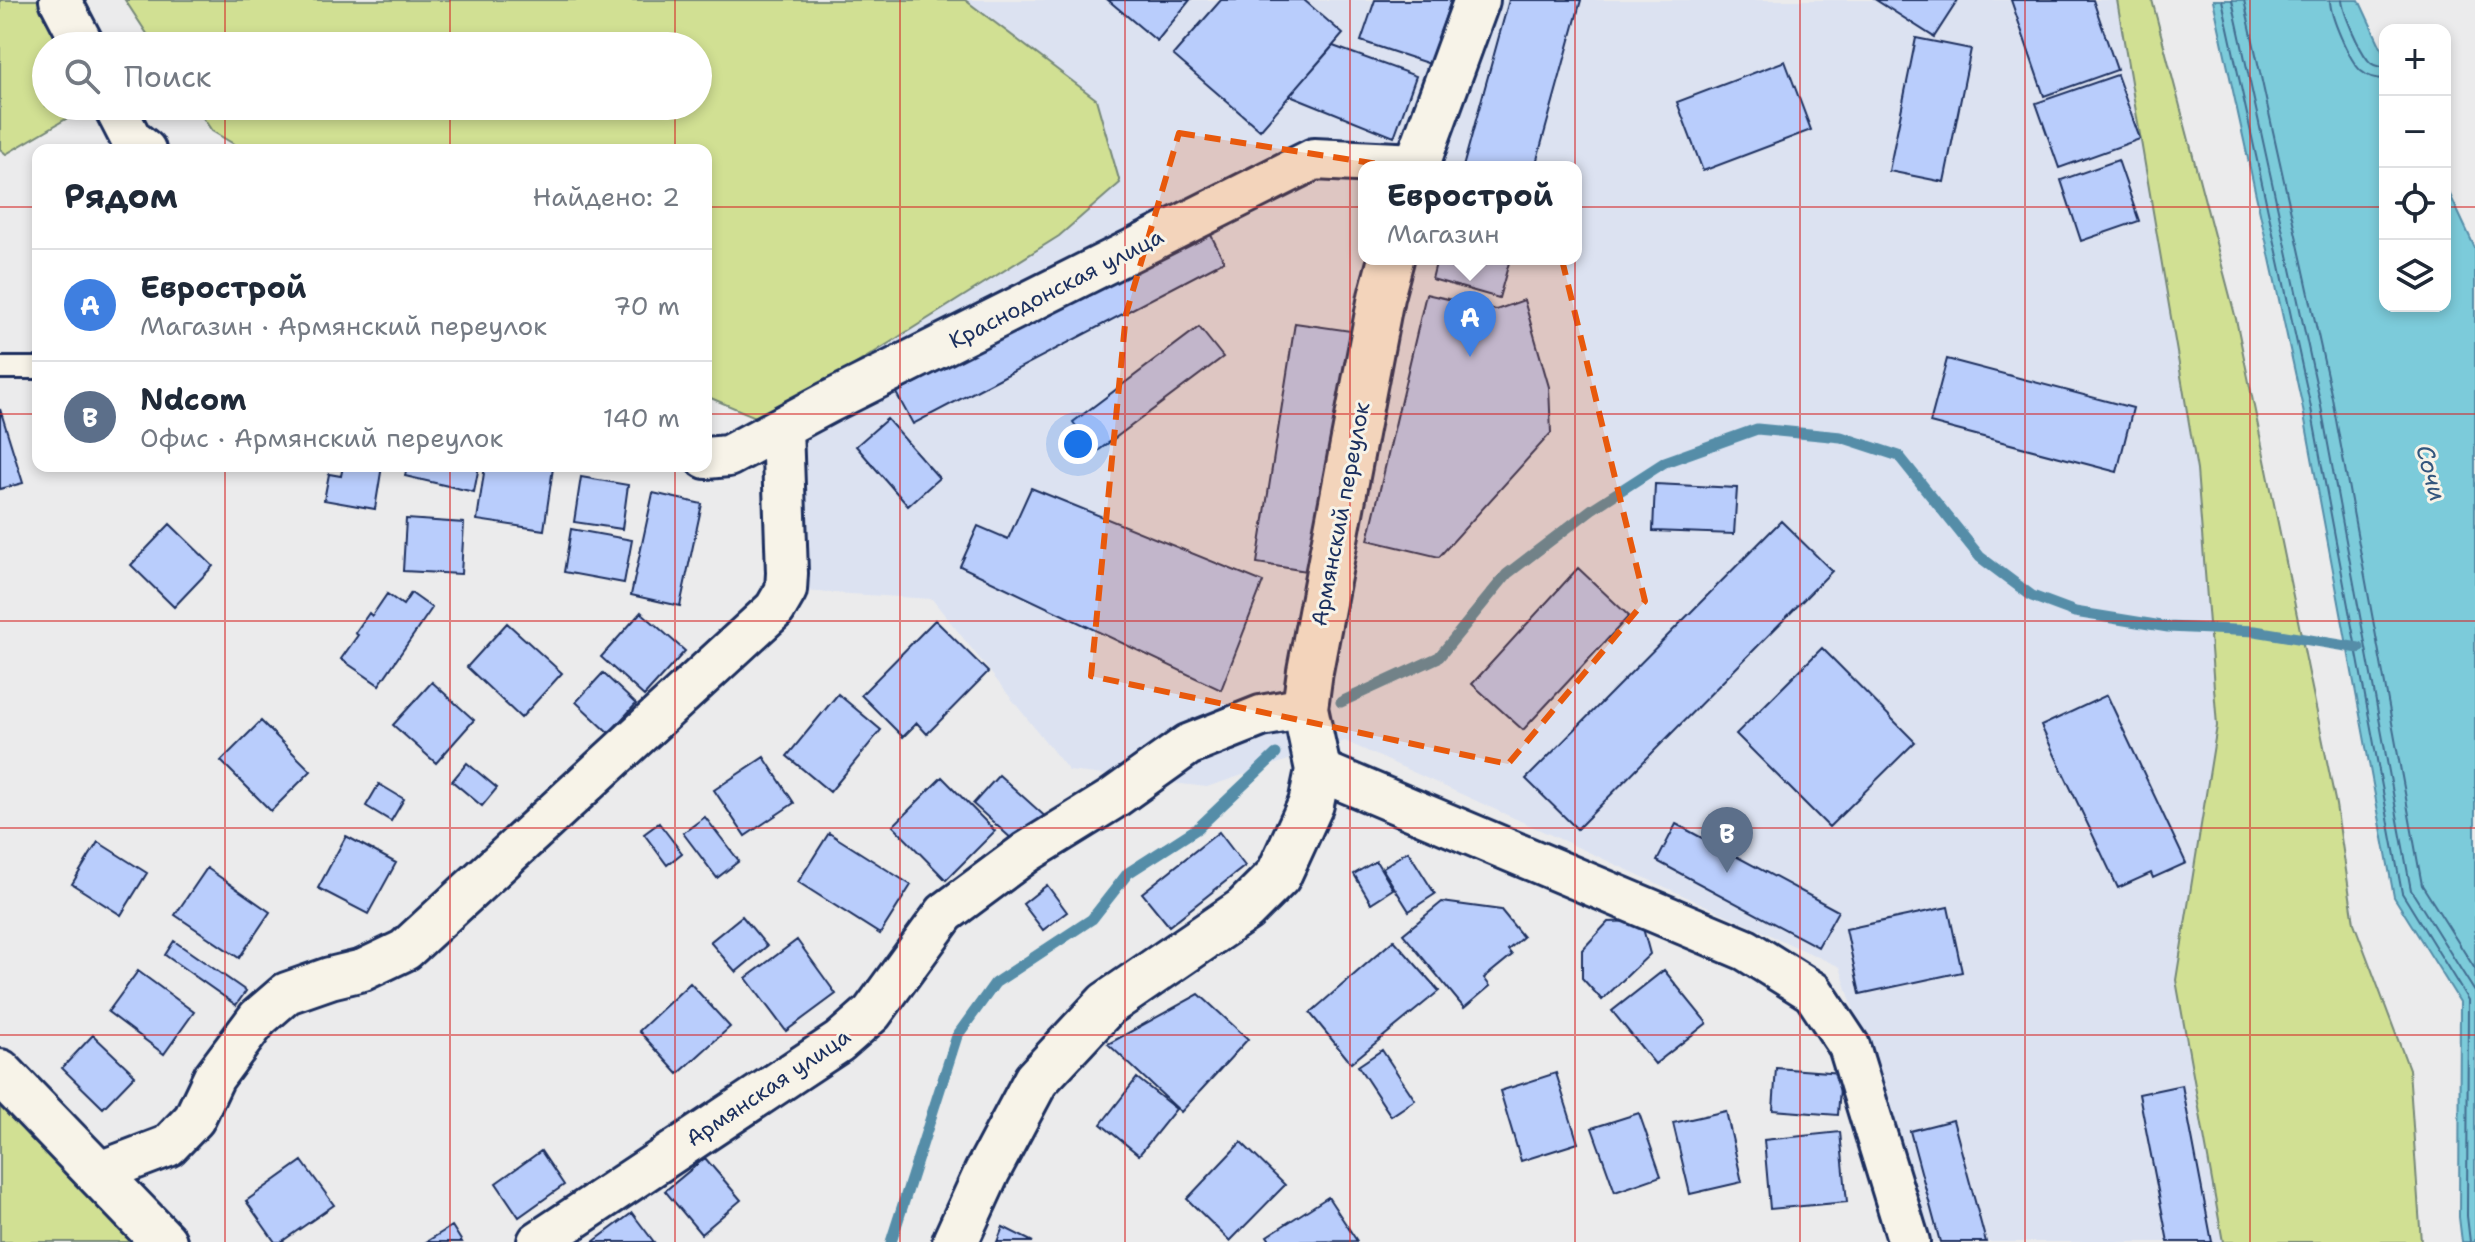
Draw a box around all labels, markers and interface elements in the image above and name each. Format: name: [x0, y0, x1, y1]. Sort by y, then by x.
map controls: [2379, 24, 2451, 312]
button: +: [2379, 24, 2451, 96]
search box: [32, 32, 712, 120]
icon: search: [60, 54, 104, 98]
text: Поиск: [124, 56, 212, 97]
button: −: [2379, 96, 2451, 168]
popup: [1358, 161, 1582, 265]
button: locate: [2379, 168, 2451, 240]
text: Рядом: [64, 173, 178, 219]
text: Еврострой: [1387, 175, 1553, 216]
text: Найдено: 2: [533, 179, 680, 214]
text: Магазин: [1387, 216, 1500, 251]
street label: Краснодонская улица: [944, 222, 1169, 355]
button: layers: [2379, 240, 2451, 312]
text: Еврострой: [140, 267, 307, 308]
text: A: [80, 288, 100, 323]
text: 70 m: [613, 288, 680, 323]
pin: A: [1444, 291, 1496, 357]
text: Магазин · Армянский переулок: [140, 308, 547, 343]
text: Ndcom: [140, 379, 246, 420]
street label: Армянский переулок: [1305, 399, 1377, 629]
text: B: [82, 400, 98, 435]
text: 140 m: [603, 400, 680, 435]
text: Офис · Армянский переулок: [140, 420, 503, 455]
your location: [1058, 424, 1098, 464]
water label: Сочи: [2408, 441, 2454, 505]
pin: B: [1701, 807, 1753, 873]
street label: Армянская улица: [681, 1021, 856, 1153]

